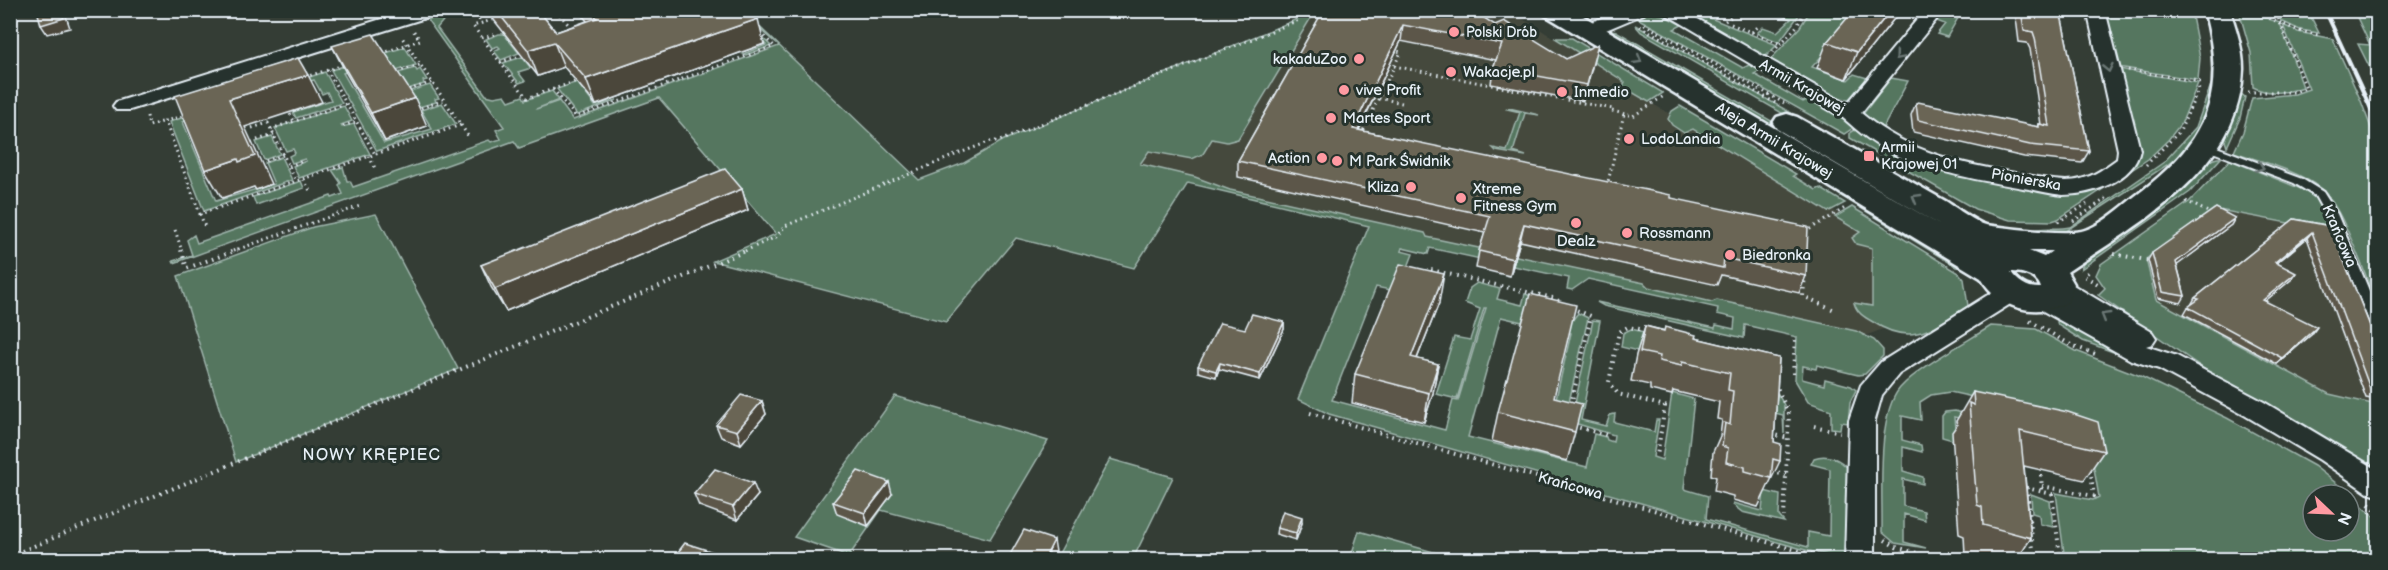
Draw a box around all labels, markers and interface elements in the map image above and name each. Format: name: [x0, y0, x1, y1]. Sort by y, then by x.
place label: Polski Drób: [1466, 24, 1537, 41]
marker: Polski Drób: [1447, 25, 1461, 39]
one-way arrow: [1895, 49, 1906, 60]
place label: kakaduZoo: [1273, 50, 1347, 69]
marker: kakaduZoo: [1352, 52, 1366, 66]
one-way arrow: [1632, 53, 1642, 65]
street label: Armii Krajowej: [1756, 55, 1848, 119]
one-way arrow: [2101, 62, 2114, 72]
place label: Wakacje.pl: [1463, 63, 1535, 82]
marker: Wakacje.pl: [1444, 65, 1458, 79]
place label: vive Profit: [1355, 81, 1422, 100]
marker: vive Profit: [1337, 83, 1351, 97]
place label: Inmedio: [1574, 83, 1629, 102]
marker: Inmedio: [1555, 85, 1569, 99]
street label: Aleja Armii Krajowej: [1712, 99, 1836, 183]
place label: Martes Sport: [1343, 109, 1431, 128]
marker: Martes Sport: [1324, 111, 1338, 125]
place label: LodoLandia: [1641, 130, 1721, 149]
marker: LodoLandia: [1622, 132, 1636, 146]
place label: Armii Krajowej 01: [1881, 138, 1957, 174]
place label: Action: [1268, 149, 1310, 168]
marker: Armii Krajowej 01: [1862, 149, 1876, 163]
marker: Action: [1315, 151, 1329, 165]
place label: M Park Świdnik: [1349, 152, 1451, 171]
marker: M Park Świdnik: [1330, 154, 1344, 168]
one-way arrow: [2254, 159, 2265, 172]
street label: Pionierska: [1990, 165, 2062, 195]
place label: Kliza: [1367, 178, 1399, 197]
marker: Kliza: [1404, 180, 1418, 194]
place label: Xtreme Fitness Gym: [1472, 180, 1557, 216]
marker: Xtreme Fitness Gym: [1454, 191, 1468, 205]
one-way arrow: [1912, 194, 1923, 205]
street label: Krańcowa: [2317, 202, 2361, 270]
marker: Dealz: [1569, 216, 1583, 230]
place label: Rossmann: [1639, 224, 1711, 243]
marker: Rossmann: [1620, 226, 1634, 240]
place label: Dealz: [1557, 232, 1596, 251]
place label: Biedronka: [1742, 246, 1811, 265]
marker: Biedronka: [1723, 248, 1737, 262]
one-way arrow: [2101, 311, 2111, 323]
district label: NOWY KRĘPIEC: [303, 446, 442, 465]
street label: Krańcowa: [1536, 468, 1604, 504]
north arrow: [2301, 483, 2361, 543]
text: N: [2332, 509, 2355, 528]

